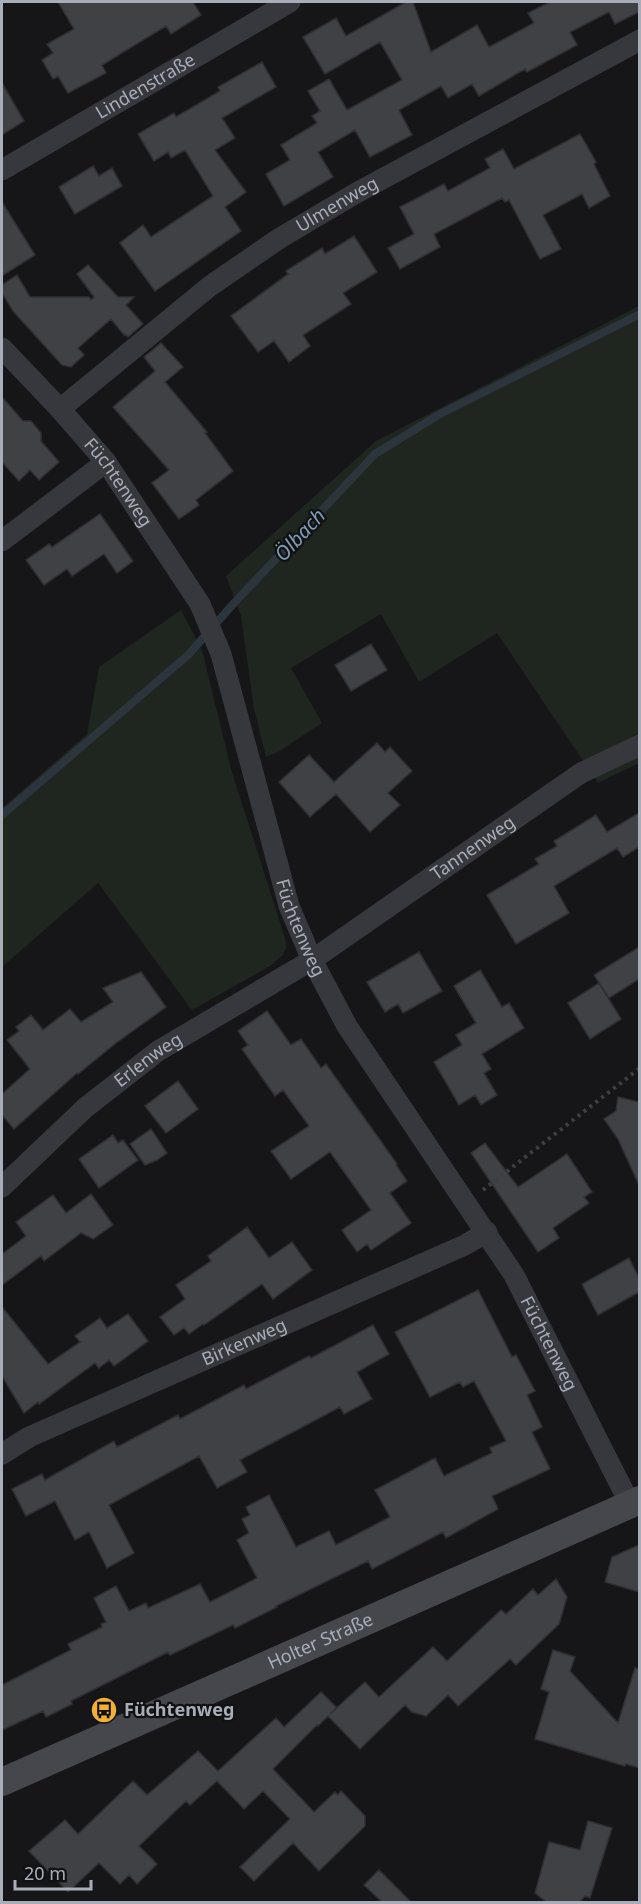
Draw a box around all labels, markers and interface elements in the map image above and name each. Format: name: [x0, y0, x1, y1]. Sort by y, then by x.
street label: Lindenstraße: [91, 47, 199, 124]
street label: Ulmenweg: [291, 170, 382, 237]
street label: Füchtenweg: [79, 432, 158, 531]
water label: Ölbach: [268, 502, 331, 567]
street label: Tannenweg: [425, 810, 519, 885]
street label: Füchtenweg: [271, 876, 332, 980]
street label: Erlenweg: [109, 1026, 186, 1092]
street label: Füchtenweg: [516, 1292, 584, 1395]
street label: Birkenweg: [198, 1312, 290, 1370]
street label: Holter Straße: [263, 1607, 376, 1674]
bus stop icon: Füchtenweg: [89, 1695, 119, 1725]
place label: Füchtenweg: [124, 1697, 234, 1721]
scale bar: [15, 1853, 92, 1891]
text: 20 m: [24, 1861, 66, 1885]

